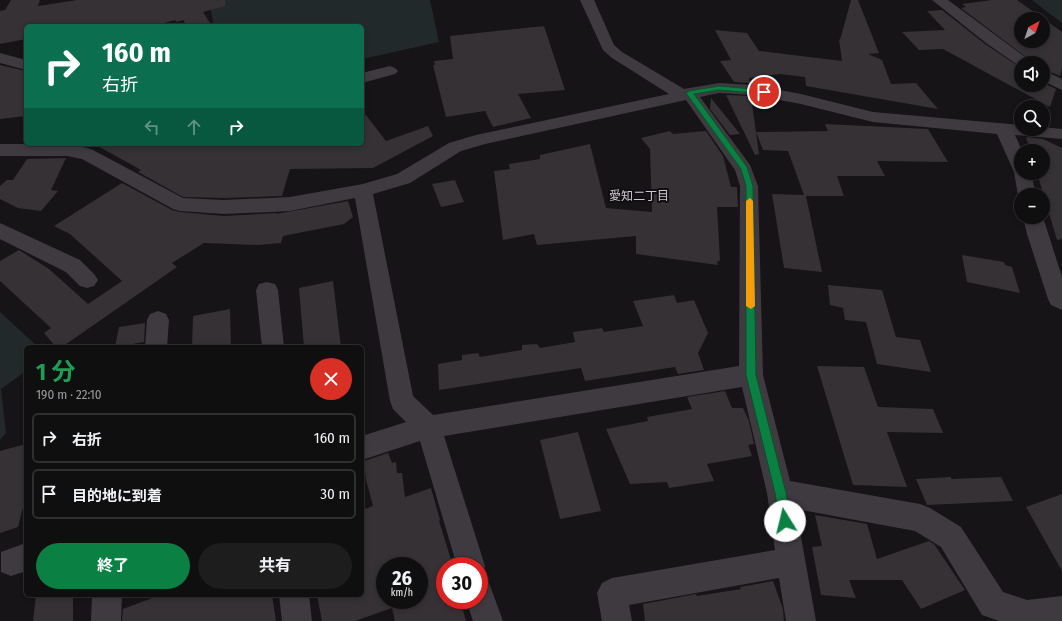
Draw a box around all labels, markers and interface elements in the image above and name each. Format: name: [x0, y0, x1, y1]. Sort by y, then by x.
north arrow: [1014, 12, 1050, 48]
map controls: [1014, 12, 1050, 224]
text: 160 m: [102, 36, 171, 69]
icon: right: [36, 40, 88, 92]
button: sound: [1014, 56, 1050, 92]
text: 右折: [102, 74, 138, 96]
pin: [747, 75, 781, 109]
icon: arrive: [753, 81, 775, 103]
button: search: [1014, 100, 1050, 136]
icon: left: [141, 116, 163, 138]
icon: ahead: [183, 116, 205, 138]
icon: right: [225, 116, 247, 138]
button: +: [1014, 144, 1050, 180]
button: −: [1014, 188, 1050, 224]
district label: 愛知二丁目: [609, 189, 669, 203]
text: 1 分: [36, 358, 75, 386]
button: close: [310, 358, 352, 400]
text: 190 m · 22:10: [36, 387, 102, 402]
icon: right: [38, 427, 60, 449]
text: 160 m: [314, 429, 350, 447]
text: 右折: [72, 431, 102, 449]
icon: arrive: [38, 483, 60, 505]
text: 30 m: [320, 485, 350, 503]
text: 目的地に到着: [72, 487, 162, 505]
position arrow: [764, 500, 806, 542]
button: 終了: [36, 543, 190, 589]
button: 共有: [198, 543, 352, 589]
speed limit sign: 30: [436, 557, 488, 609]
text: 26: [392, 566, 412, 590]
text: km/h: [391, 587, 413, 599]

